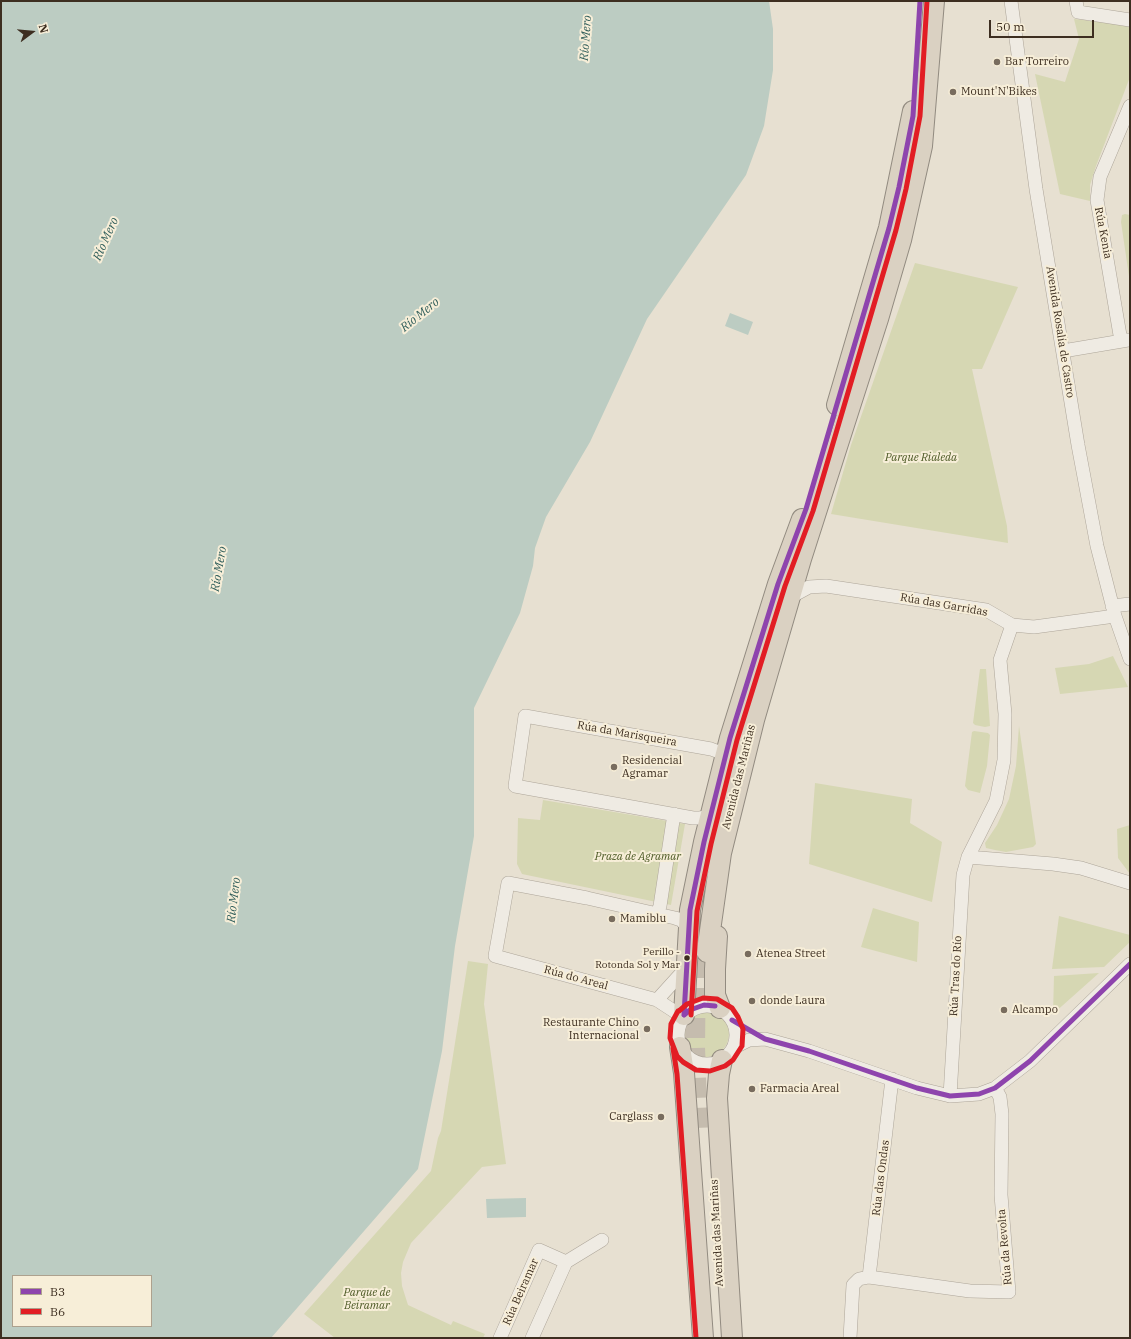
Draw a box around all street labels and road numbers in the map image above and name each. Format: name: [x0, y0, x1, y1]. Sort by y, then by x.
street label: Rúa Kenia: [1092, 206, 1114, 260]
street label: Avenida Rosalía de Castro: [1043, 265, 1077, 399]
street label: Rúa das Garridas: [899, 591, 989, 619]
street label: Rúa da Marisqueira: [576, 719, 678, 749]
street label: Avenida das Mariñas: [720, 723, 758, 831]
street label: Rúa Tras do Río: [947, 935, 965, 1017]
street label: Rúa do Areal: [542, 963, 610, 993]
street label: Rúa das Ondas: [870, 1139, 892, 1217]
street label: Avenida das Mariñas: [708, 1179, 726, 1287]
street label: Rúa da Revolta: [995, 1208, 1015, 1286]
street label: Rúa Beiramar: [500, 1257, 542, 1327]

